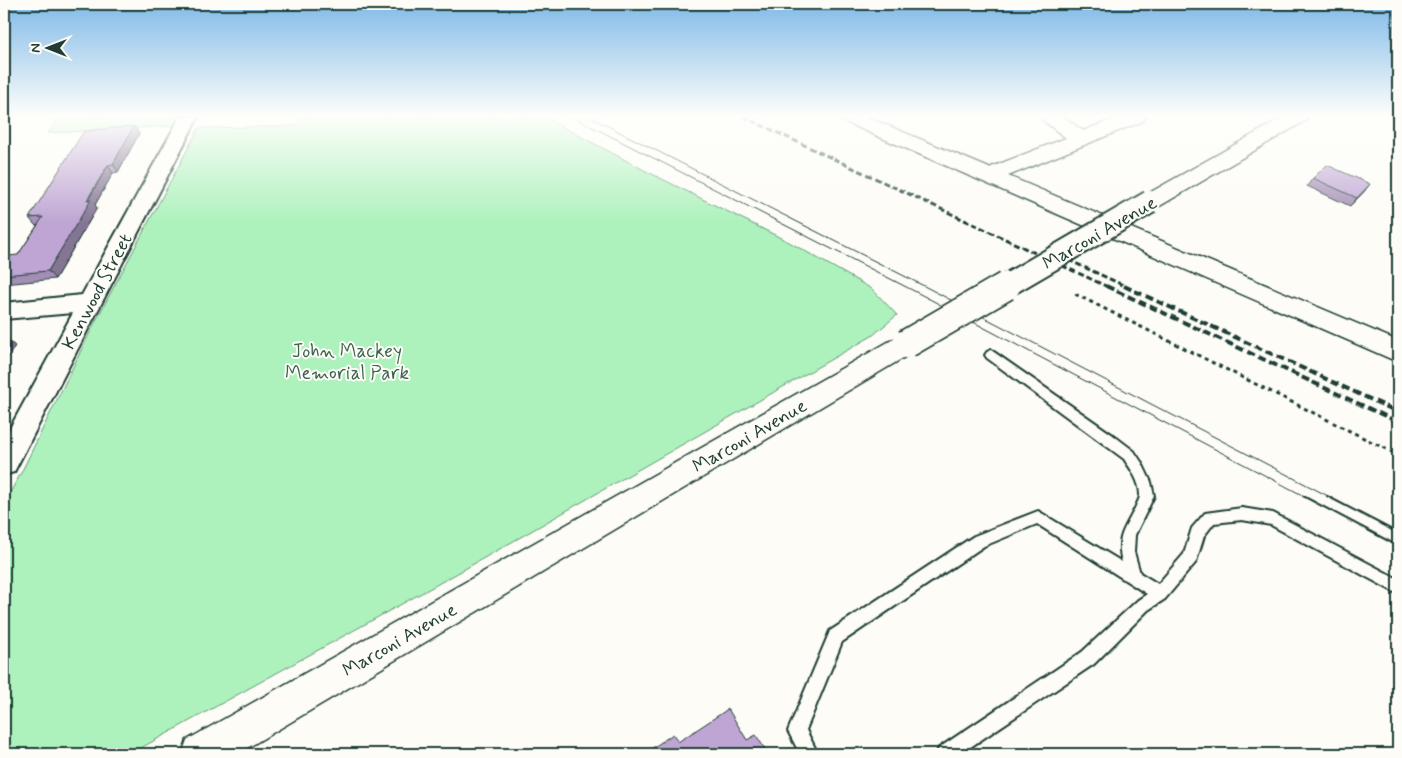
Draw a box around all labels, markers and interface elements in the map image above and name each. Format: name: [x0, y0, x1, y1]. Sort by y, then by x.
north arrow: [22, 22, 72, 72]
text: N: [27, 43, 45, 53]
street label: Marconi Avenue: [1038, 190, 1161, 276]
street label: Kenwood Street: [56, 229, 138, 354]
park label: John Mackey Memorial Park: [285, 339, 409, 386]
street label: Marconi Avenue: [688, 393, 811, 479]
street label: Marconi Avenue: [338, 597, 461, 683]

